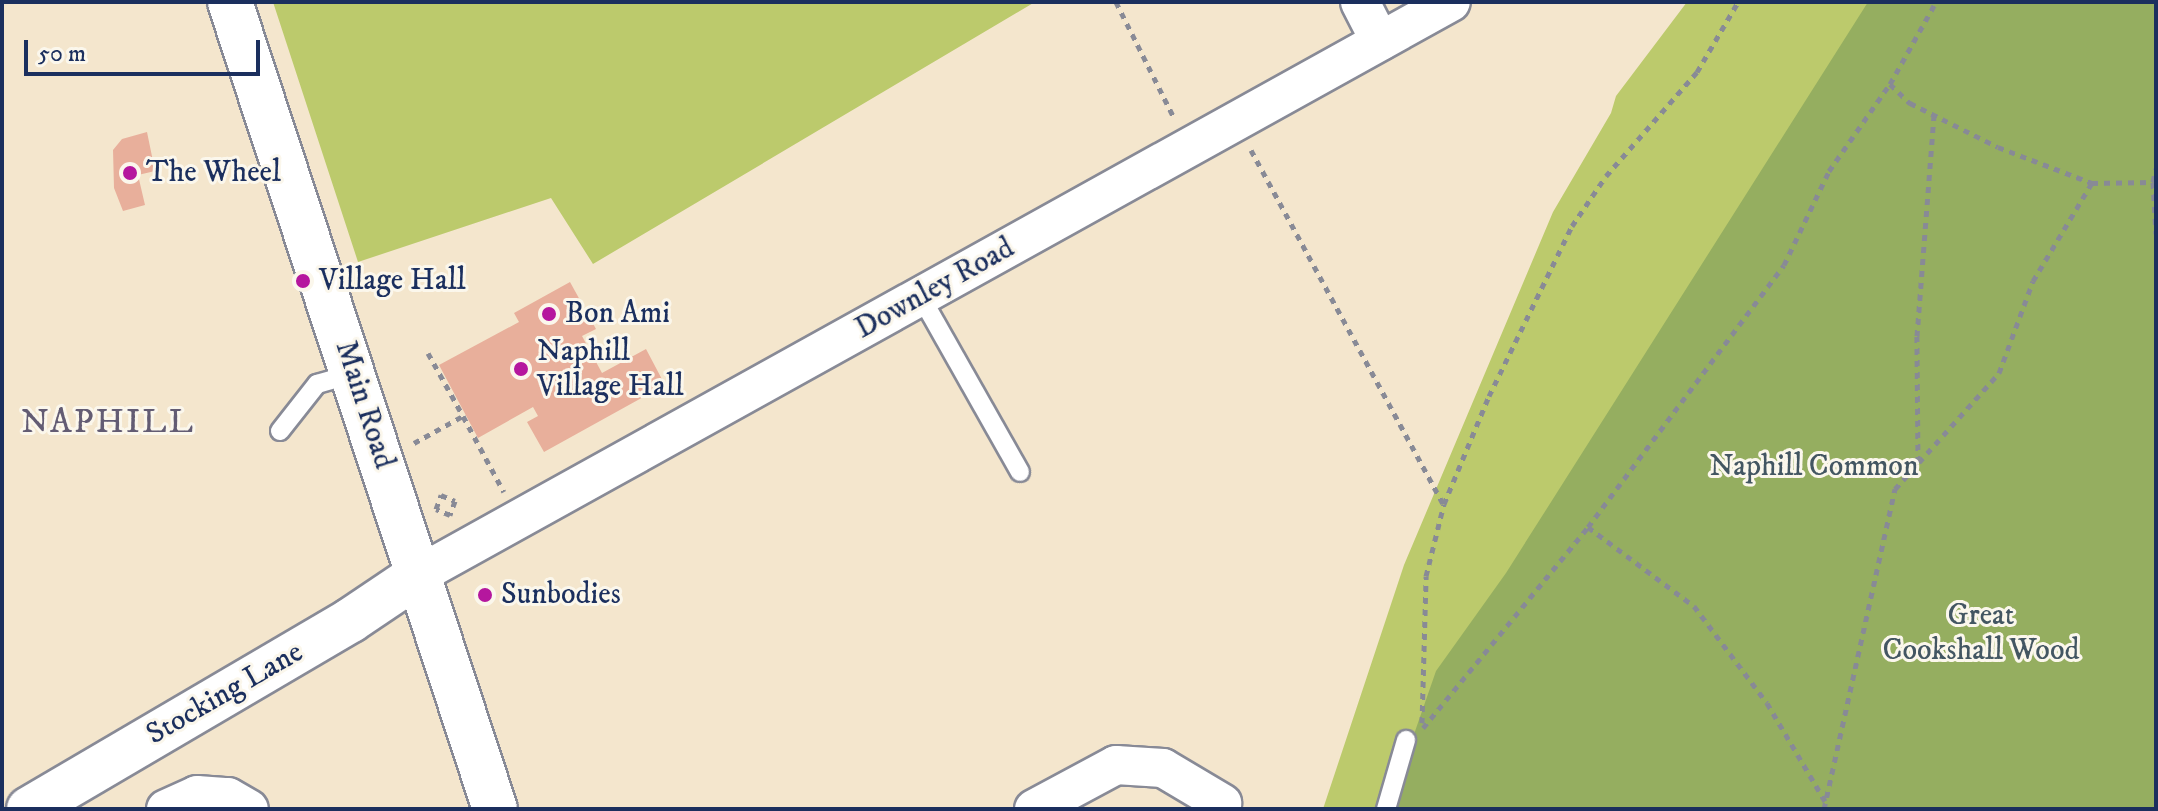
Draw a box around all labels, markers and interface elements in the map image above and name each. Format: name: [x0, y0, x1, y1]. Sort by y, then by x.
scale bar: [28, 24, 264, 74]
text: 50 m: [38, 39, 86, 69]
place label: The Wheel: [146, 155, 281, 191]
marker: The Wheel: [121, 164, 139, 182]
street label: Downley Road: [849, 231, 1021, 347]
place label: Village Hall: [319, 263, 466, 299]
marker: Village Hall: [294, 272, 312, 290]
place label: Bon Ami: [565, 296, 670, 332]
marker: Bon Ami: [540, 305, 558, 323]
place label: Naphill Village Hall: [537, 334, 684, 404]
street label: Main Road: [326, 337, 402, 473]
marker: Naphill Village Hall: [512, 360, 530, 378]
district label: NAPHILL: [21, 403, 195, 443]
park label: Naphill Common: [1709, 449, 1919, 485]
place label: Sunbodies: [501, 577, 621, 613]
marker: Sunbodies: [476, 586, 494, 604]
park label: Great Cookshall Wood: [1883, 598, 2079, 668]
street label: Stocking Lane: [140, 635, 310, 753]

